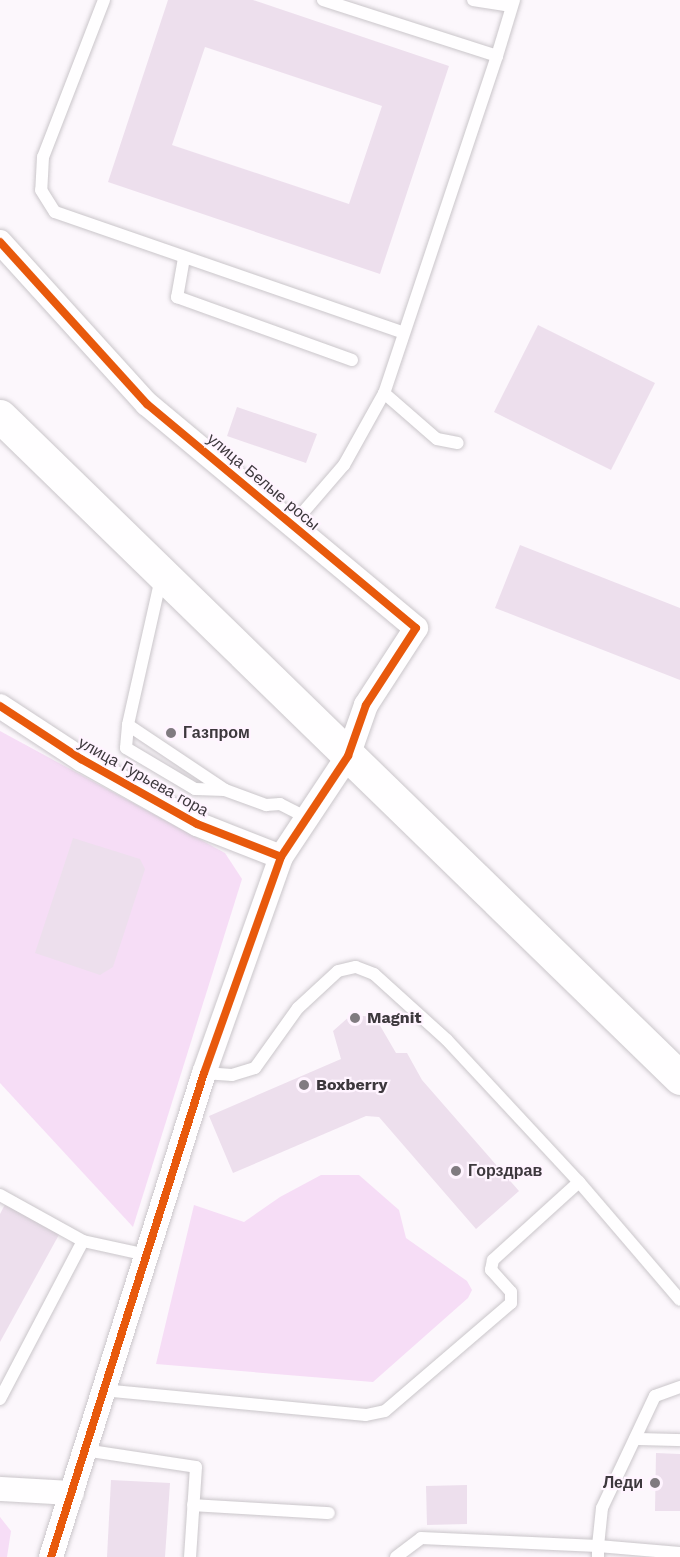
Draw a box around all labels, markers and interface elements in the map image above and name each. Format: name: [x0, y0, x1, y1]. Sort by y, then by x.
street label: улица Белые росы: [203, 429, 323, 535]
place label: Газпром: [183, 723, 250, 743]
marker: Газпром: [164, 726, 178, 740]
street label: улица Гурьева гора: [75, 733, 211, 821]
place label: Magnit: [367, 1008, 421, 1028]
marker: Magnit: [348, 1011, 362, 1025]
place label: Boxberry: [316, 1075, 388, 1095]
marker: Boxberry: [297, 1078, 311, 1092]
place label: Горздрав: [468, 1161, 542, 1181]
marker: Горздрав: [449, 1164, 463, 1178]
place label: Леди: [603, 1473, 643, 1493]
marker: Леди: [648, 1476, 662, 1490]

